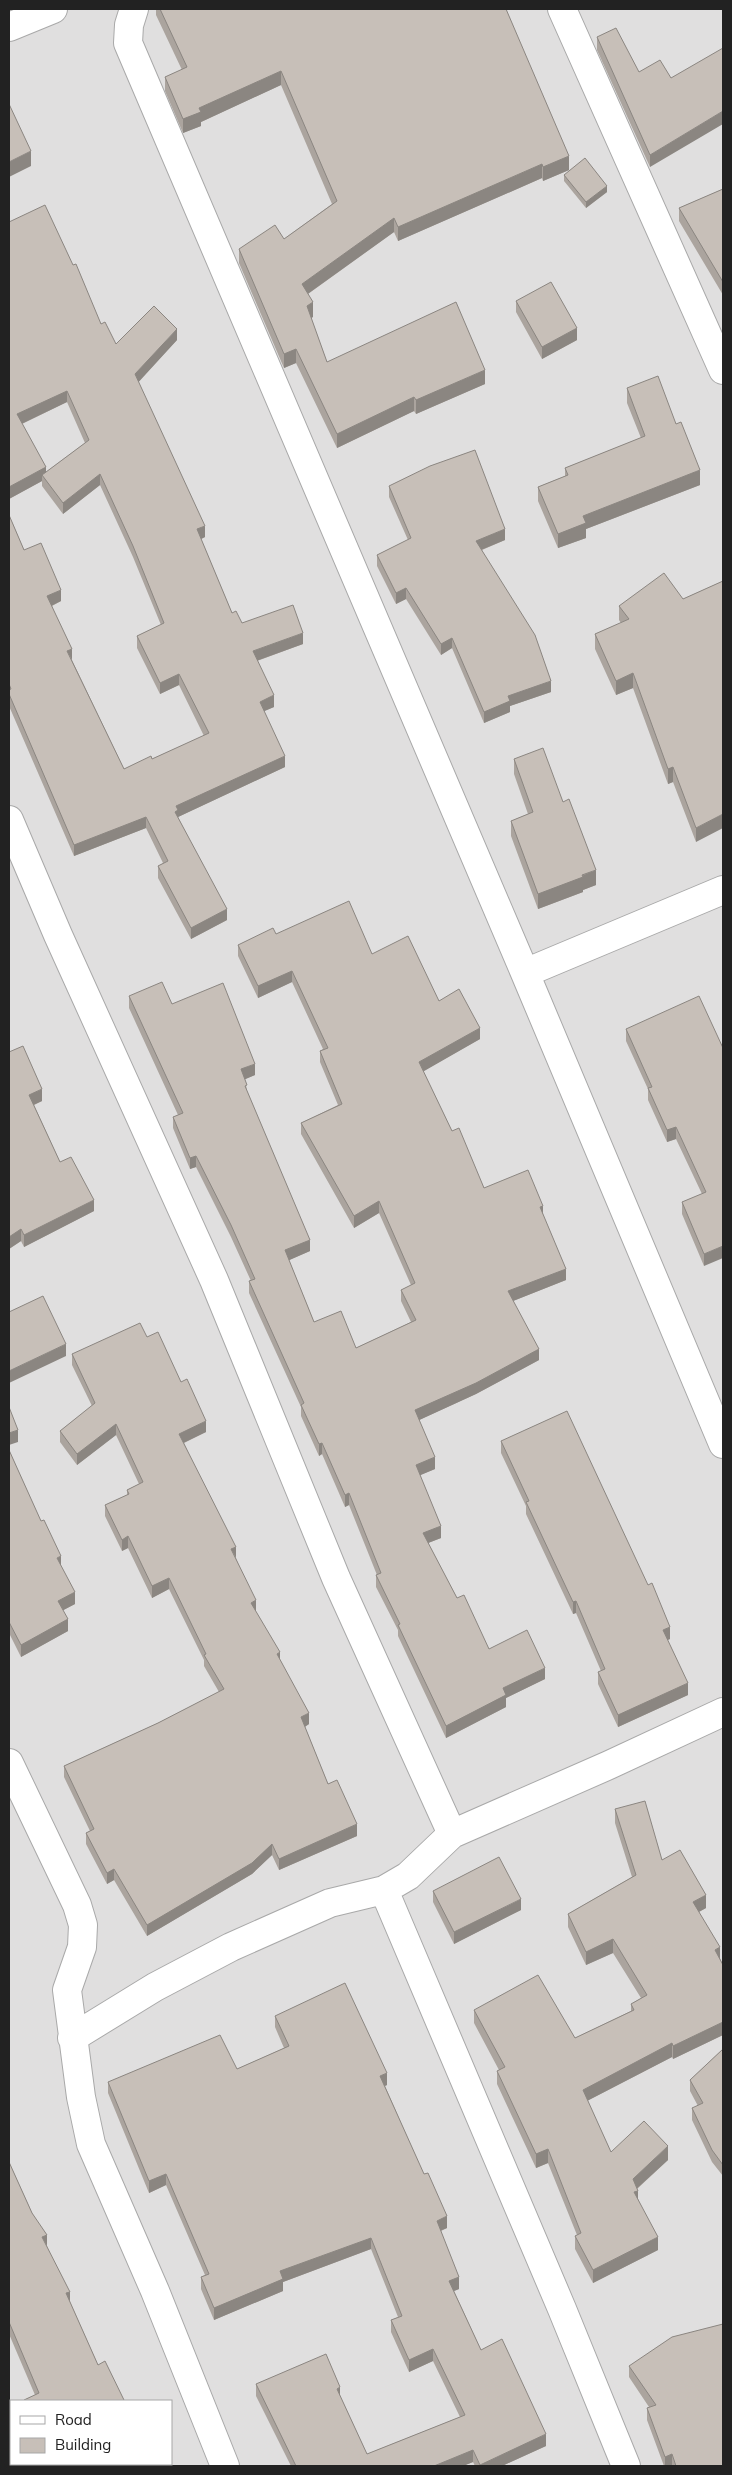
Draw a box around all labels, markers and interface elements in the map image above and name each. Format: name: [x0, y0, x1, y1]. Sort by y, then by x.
legend: [10, 2400, 172, 2465]
text: Road: [55, 2410, 92, 2429]
text: Building: [55, 2435, 111, 2454]

